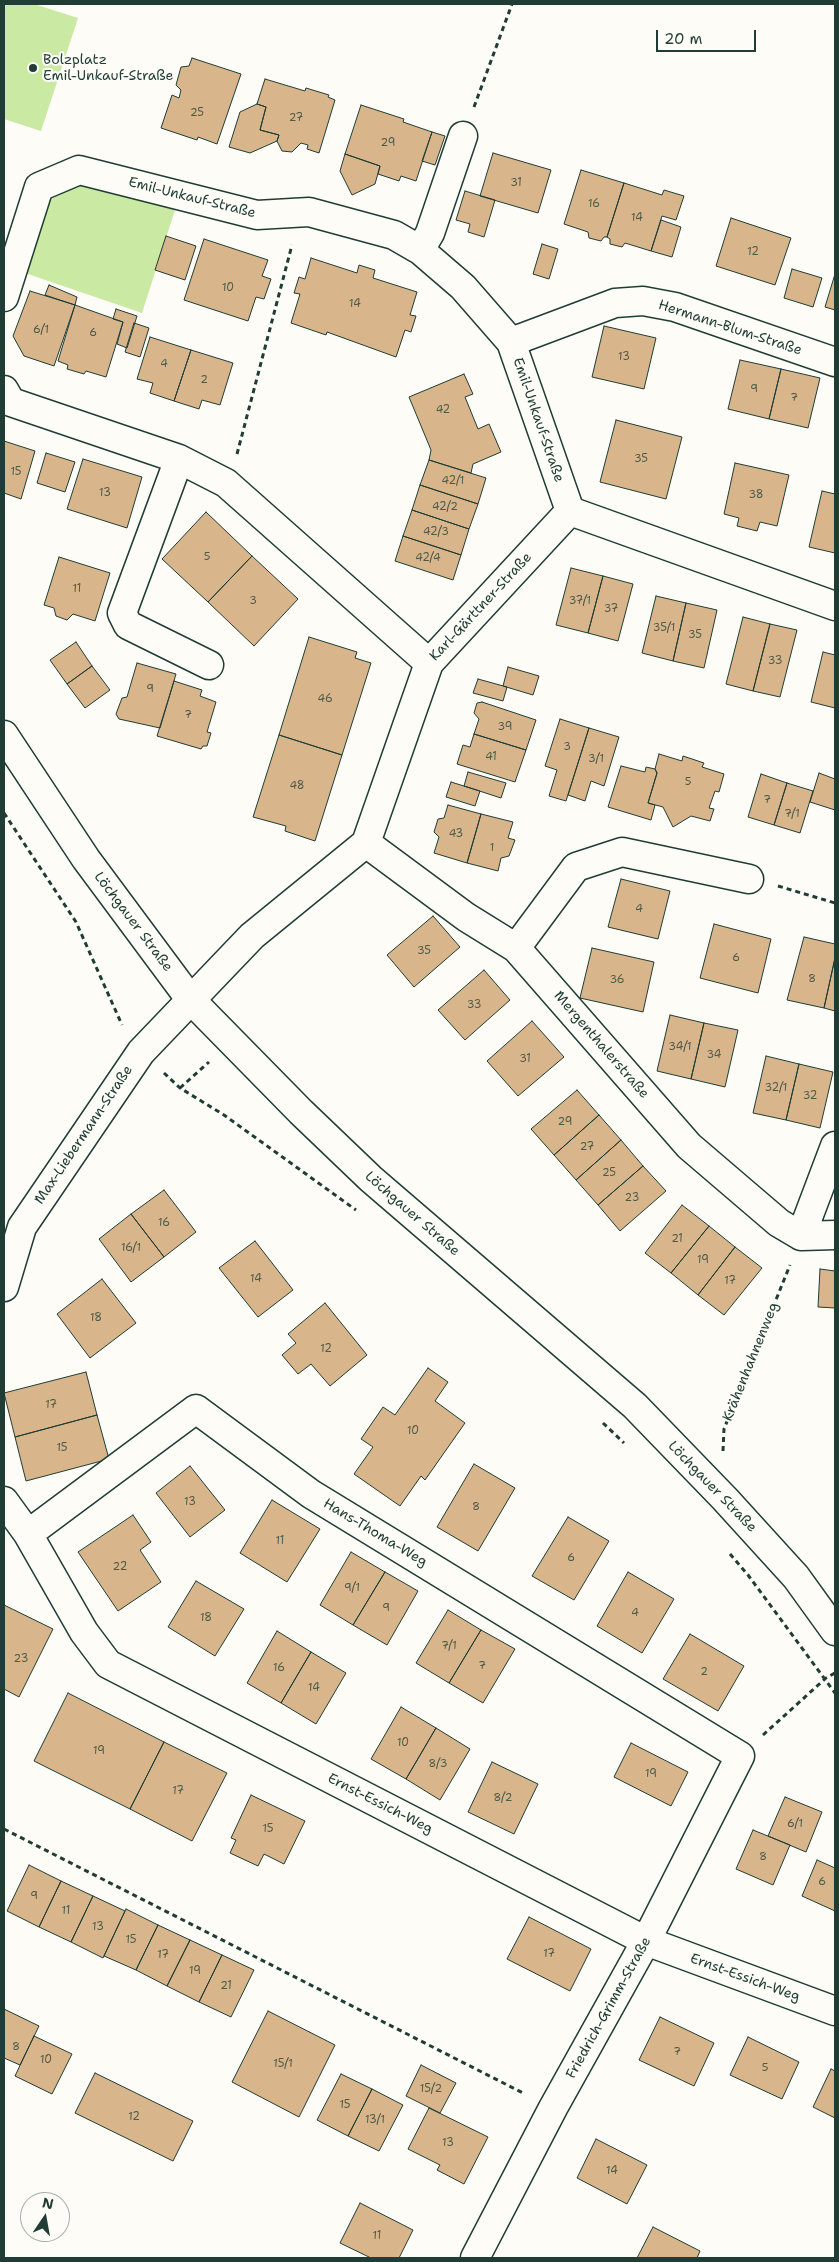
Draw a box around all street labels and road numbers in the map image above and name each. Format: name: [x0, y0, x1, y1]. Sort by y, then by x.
street label: Emil-Unkauf-Straße: [127, 174, 257, 222]
street label: Hermann-Blum-Straße: [656, 297, 804, 359]
street label: Emil-Unkauf-Straße: [509, 356, 567, 484]
street label: Karl-Gärttner-Straße: [426, 549, 536, 665]
street label: Löchgauer Straße: [90, 869, 176, 975]
street label: Mergenthalerstraße: [550, 988, 652, 1102]
street label: Max-Liebermann-Straße: [31, 1062, 137, 1208]
street label: Löchgauer Straße: [361, 1168, 463, 1260]
street label: Krähenhahnenweg: [719, 1300, 783, 1424]
street label: Löchgauer Straße: [664, 1438, 760, 1536]
street label: Hans-Thoma-Weg: [320, 1495, 430, 1571]
street label: Ernst-Essich-Weg: [325, 1770, 435, 1838]
street label: Friedrich-Grimm-Straße: [563, 1934, 655, 2082]
street label: Ernst-Essich-Weg: [688, 1950, 802, 2006]

